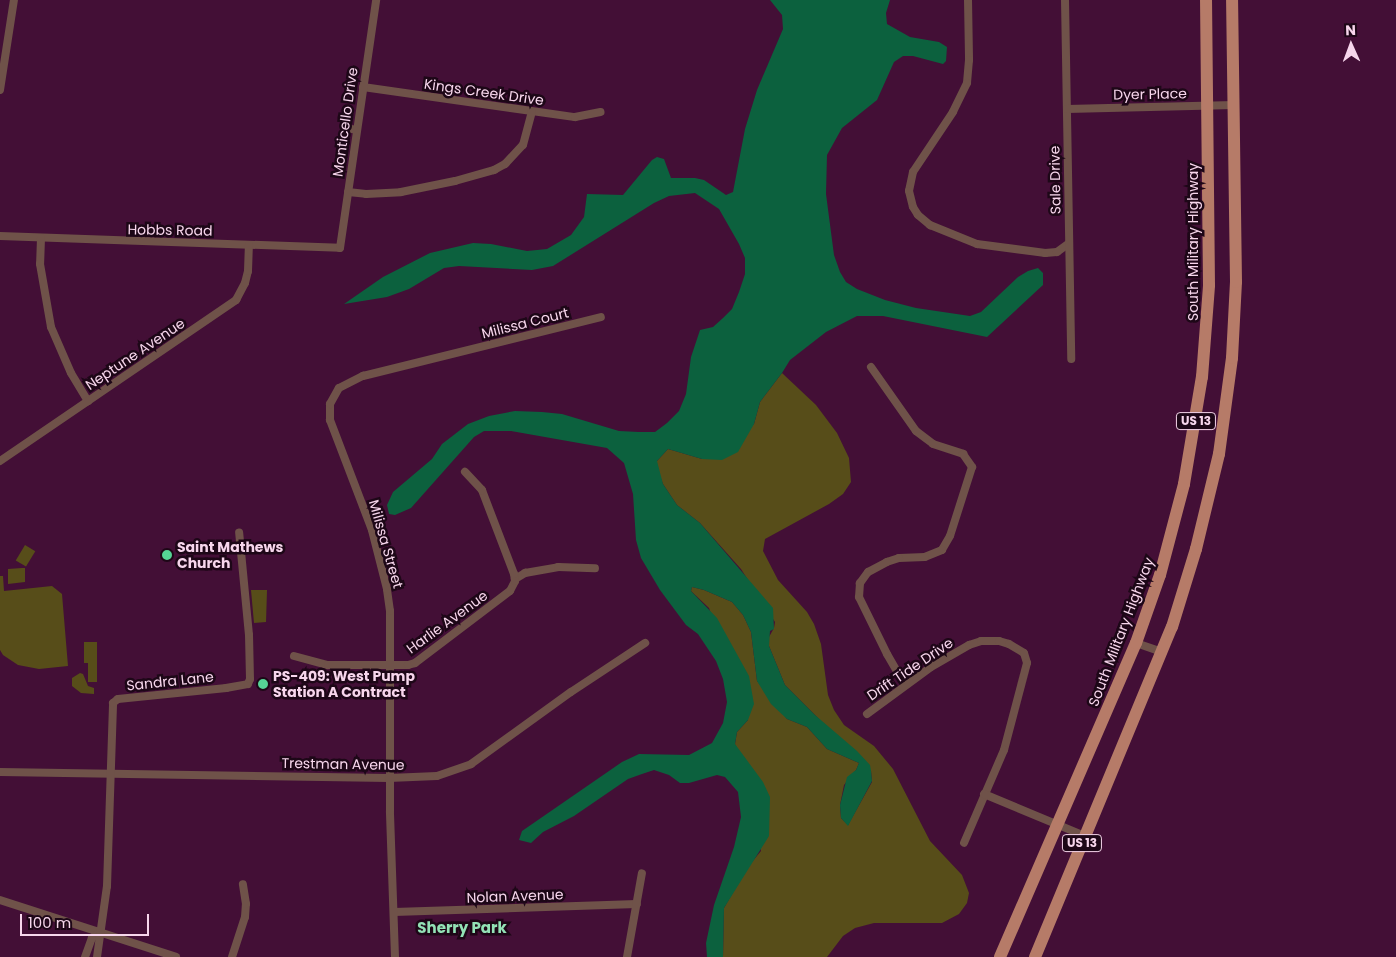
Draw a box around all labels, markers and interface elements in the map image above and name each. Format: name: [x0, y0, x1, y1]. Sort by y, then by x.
north arrow: [1326, 20, 1376, 70]
text: N: [1345, 20, 1356, 40]
street label: Monticello Drive: [329, 66, 361, 178]
street label: Kings Creek Drive: [423, 75, 545, 109]
street label: Dyer Place: [1113, 85, 1187, 103]
street label: Sale Drive: [1046, 146, 1064, 214]
street label: South Military Highway: [1185, 163, 1201, 321]
street label: Hobbs Road: [127, 221, 213, 239]
street label: Milissa Court: [480, 304, 570, 342]
street label: Neptune Avenue: [82, 315, 188, 393]
road number: US 13: [1175, 412, 1217, 431]
street label: Milissa Street: [365, 498, 407, 590]
place label: Saint Mathews Church: [177, 539, 283, 572]
marker: Saint Mathews Church: [161, 549, 173, 561]
street label: South Military Highway: [1085, 555, 1157, 709]
street label: Harlie Avenue: [403, 587, 491, 657]
street label: Drift Tide Drive: [864, 634, 956, 704]
street label: Sandra Lane: [126, 668, 214, 694]
place label: PS-409: West Pump Station A Contract: [273, 668, 415, 700]
marker: PS-409: West Pump Station A Contract: [257, 678, 269, 690]
street label: Trestman Avenue: [281, 755, 405, 773]
road number: US 13: [1061, 834, 1103, 852]
street label: Nolan Avenue: [466, 886, 564, 906]
scale bar: [22, 904, 151, 936]
text: 100 m: [28, 912, 71, 933]
district label: Sherry Park: [417, 919, 507, 937]

